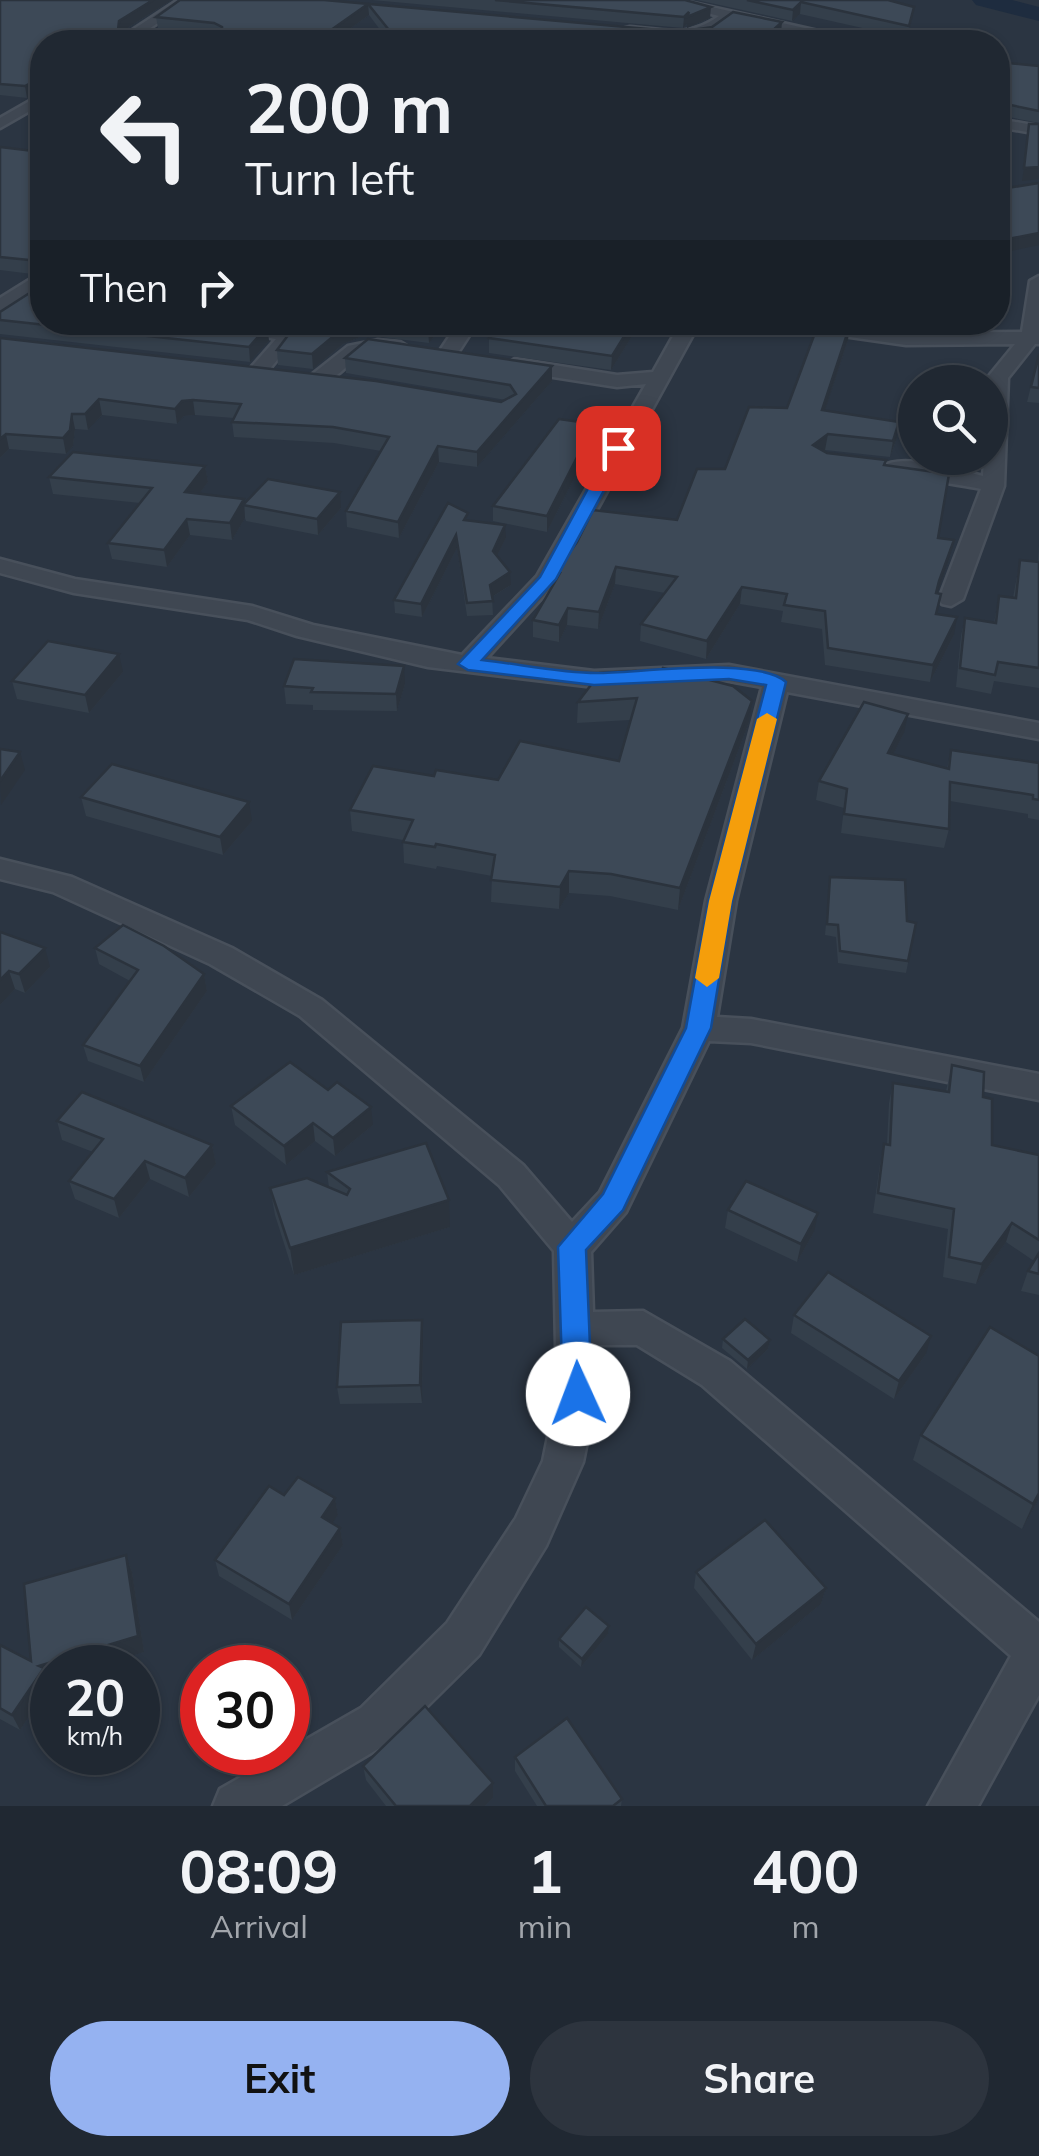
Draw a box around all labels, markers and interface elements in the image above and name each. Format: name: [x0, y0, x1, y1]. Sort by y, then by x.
text: 200 m: [245, 63, 453, 151]
icon: left: [80, 70, 210, 200]
text: Turn left: [245, 150, 414, 206]
icon: right: [188, 260, 243, 315]
text: Then: [80, 264, 168, 312]
map controls: [898, 365, 1008, 475]
button: search: [898, 365, 1008, 475]
pin: [576, 406, 661, 491]
icon: arrive: [591, 421, 646, 476]
position arrow: [526, 1342, 630, 1446]
speed limit sign: 30: [180, 1645, 310, 1775]
text: 20: [65, 1666, 125, 1729]
text: km/h: [67, 1720, 123, 1751]
text: 08:09: [179, 1833, 338, 1908]
text: 1: [527, 1833, 563, 1908]
text: 400: [752, 1833, 860, 1908]
text: Arrival: [210, 1906, 308, 1946]
text: min: [518, 1906, 572, 1946]
text: m: [792, 1906, 820, 1946]
button: Exit: [50, 2021, 510, 2136]
button: Share: [530, 2021, 989, 2136]

